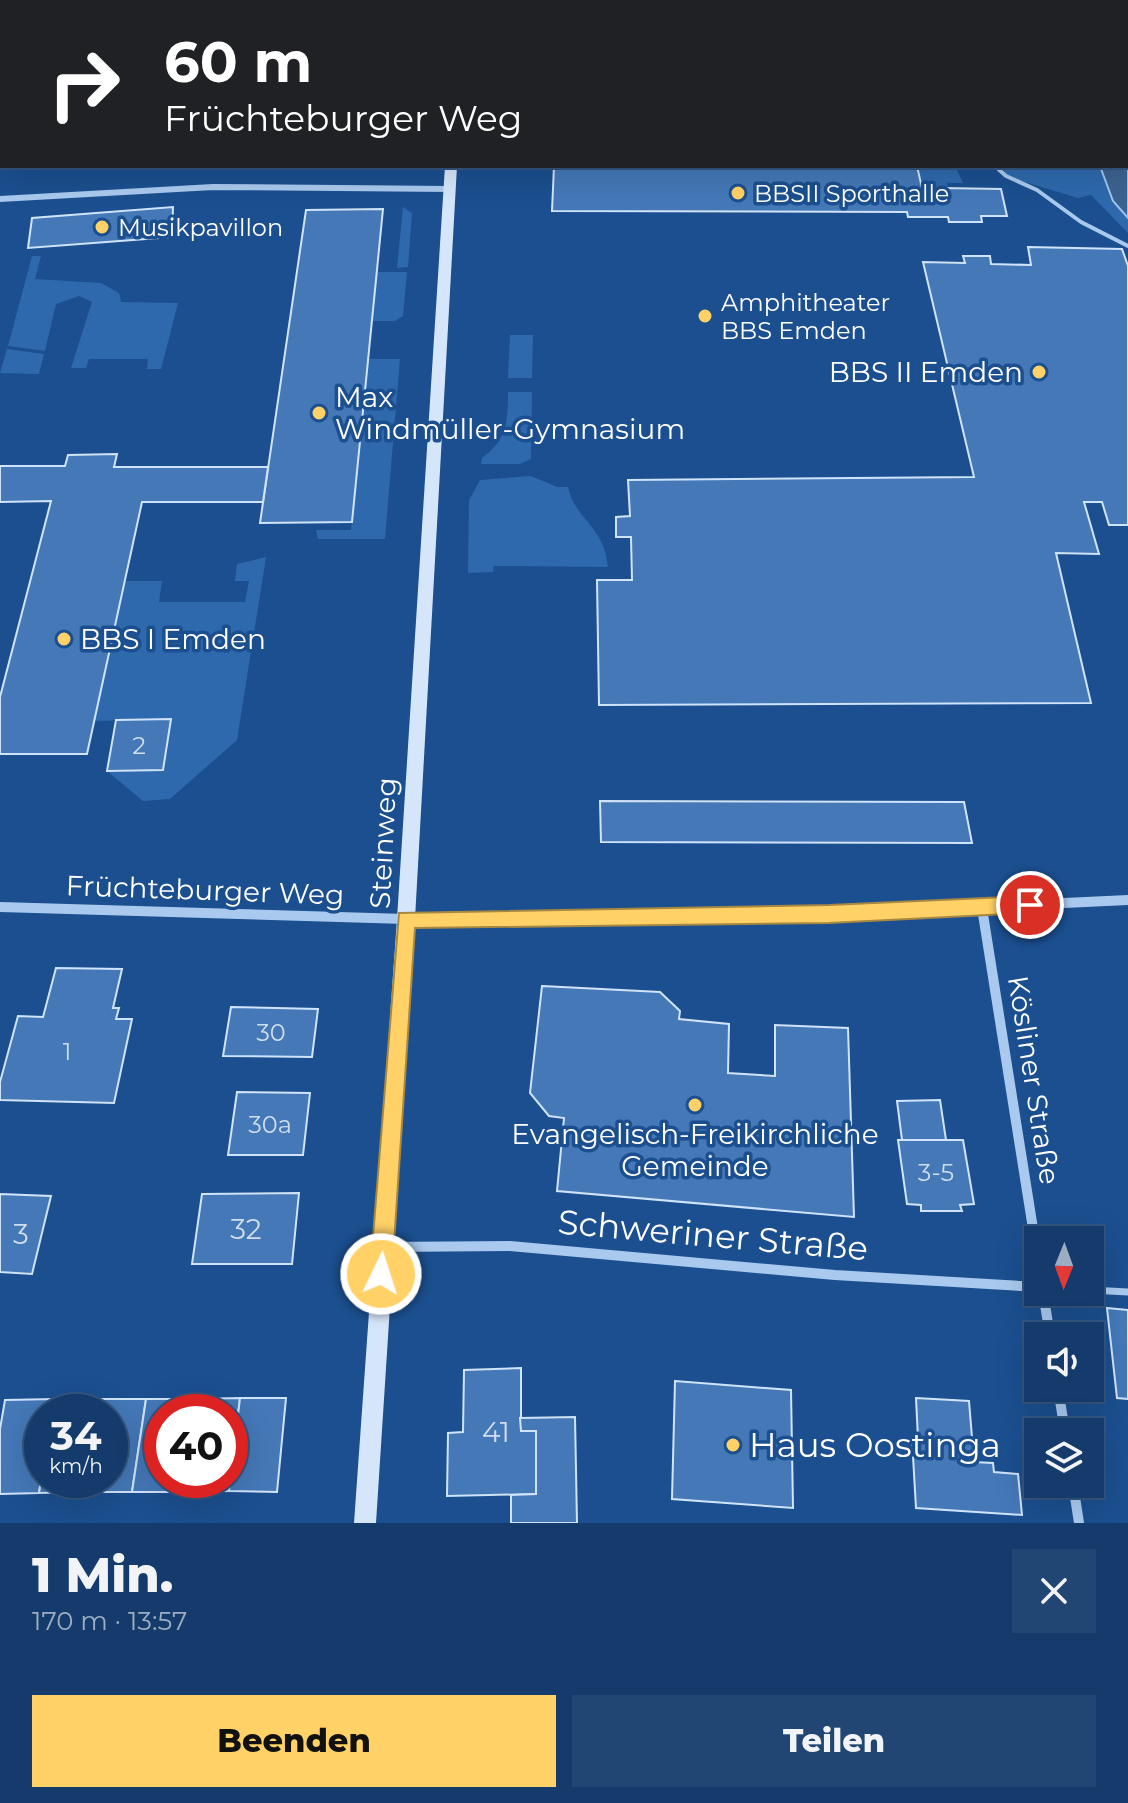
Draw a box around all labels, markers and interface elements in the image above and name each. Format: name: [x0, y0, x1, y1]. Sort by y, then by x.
text: 60 m: [164, 28, 312, 96]
icon: right: [32, 32, 136, 136]
text: Früchteburger Weg: [164, 96, 522, 140]
place label: BBSII Sporthalle: [754, 179, 949, 208]
marker: BBSII Sporthalle: [729, 184, 747, 202]
place label: Musikpavillon: [118, 213, 283, 242]
marker: Musikpavillon: [93, 218, 111, 236]
place label: Amphitheater BBS Emden: [721, 288, 890, 345]
marker: Amphitheater BBS Emden: [696, 307, 714, 325]
place label: BBS II Emden: [829, 355, 1023, 389]
marker: BBS II Emden: [1030, 363, 1048, 381]
place label: Max Windmüller-Gymnasium: [335, 380, 685, 446]
marker: Max Windmüller-Gymnasium: [310, 404, 328, 422]
place label: BBS I Emden: [80, 622, 266, 656]
marker: BBS I Emden: [55, 630, 73, 648]
house number: 2: [132, 731, 146, 760]
street label: Steinweg: [363, 776, 403, 910]
street label: Früchteburger Weg: [65, 868, 345, 912]
pin: [996, 871, 1064, 939]
icon: arrive: [1008, 883, 1052, 927]
street label: Kösliner Straße: [1001, 973, 1067, 1187]
house number: 30: [256, 1018, 286, 1047]
house number: 1: [63, 1037, 71, 1066]
marker: Evangelisch-Freikirchliche Gemeinde: [686, 1096, 704, 1114]
house number: 30a: [248, 1110, 292, 1139]
place label: Evangelisch-Freikirchliche Gemeinde: [511, 1117, 879, 1183]
house number: 3-5: [918, 1158, 954, 1187]
street label: Schweriner Straße: [556, 1201, 870, 1269]
house number: 32: [230, 1212, 262, 1246]
house number: 3: [13, 1217, 29, 1251]
north arrow: [1024, 1226, 1104, 1306]
map controls: [1024, 1226, 1104, 1498]
position arrow: [339, 1232, 423, 1316]
button: sound: [1024, 1322, 1104, 1402]
speed limit sign: 40: [144, 1394, 248, 1498]
text: 34: [50, 1411, 102, 1460]
house number: 41: [482, 1415, 510, 1449]
button: layers: [1024, 1418, 1104, 1498]
place label: Haus Oostinga: [749, 1424, 1001, 1466]
marker: Haus Oostinga: [724, 1436, 742, 1454]
text: km/h: [49, 1454, 103, 1478]
text: 1 Min.: [32, 1546, 173, 1604]
button: close: [1012, 1549, 1096, 1633]
text: 170 m · 13:57: [32, 1605, 187, 1637]
button: Beenden: [32, 1695, 556, 1787]
button: Teilen: [572, 1695, 1096, 1787]

